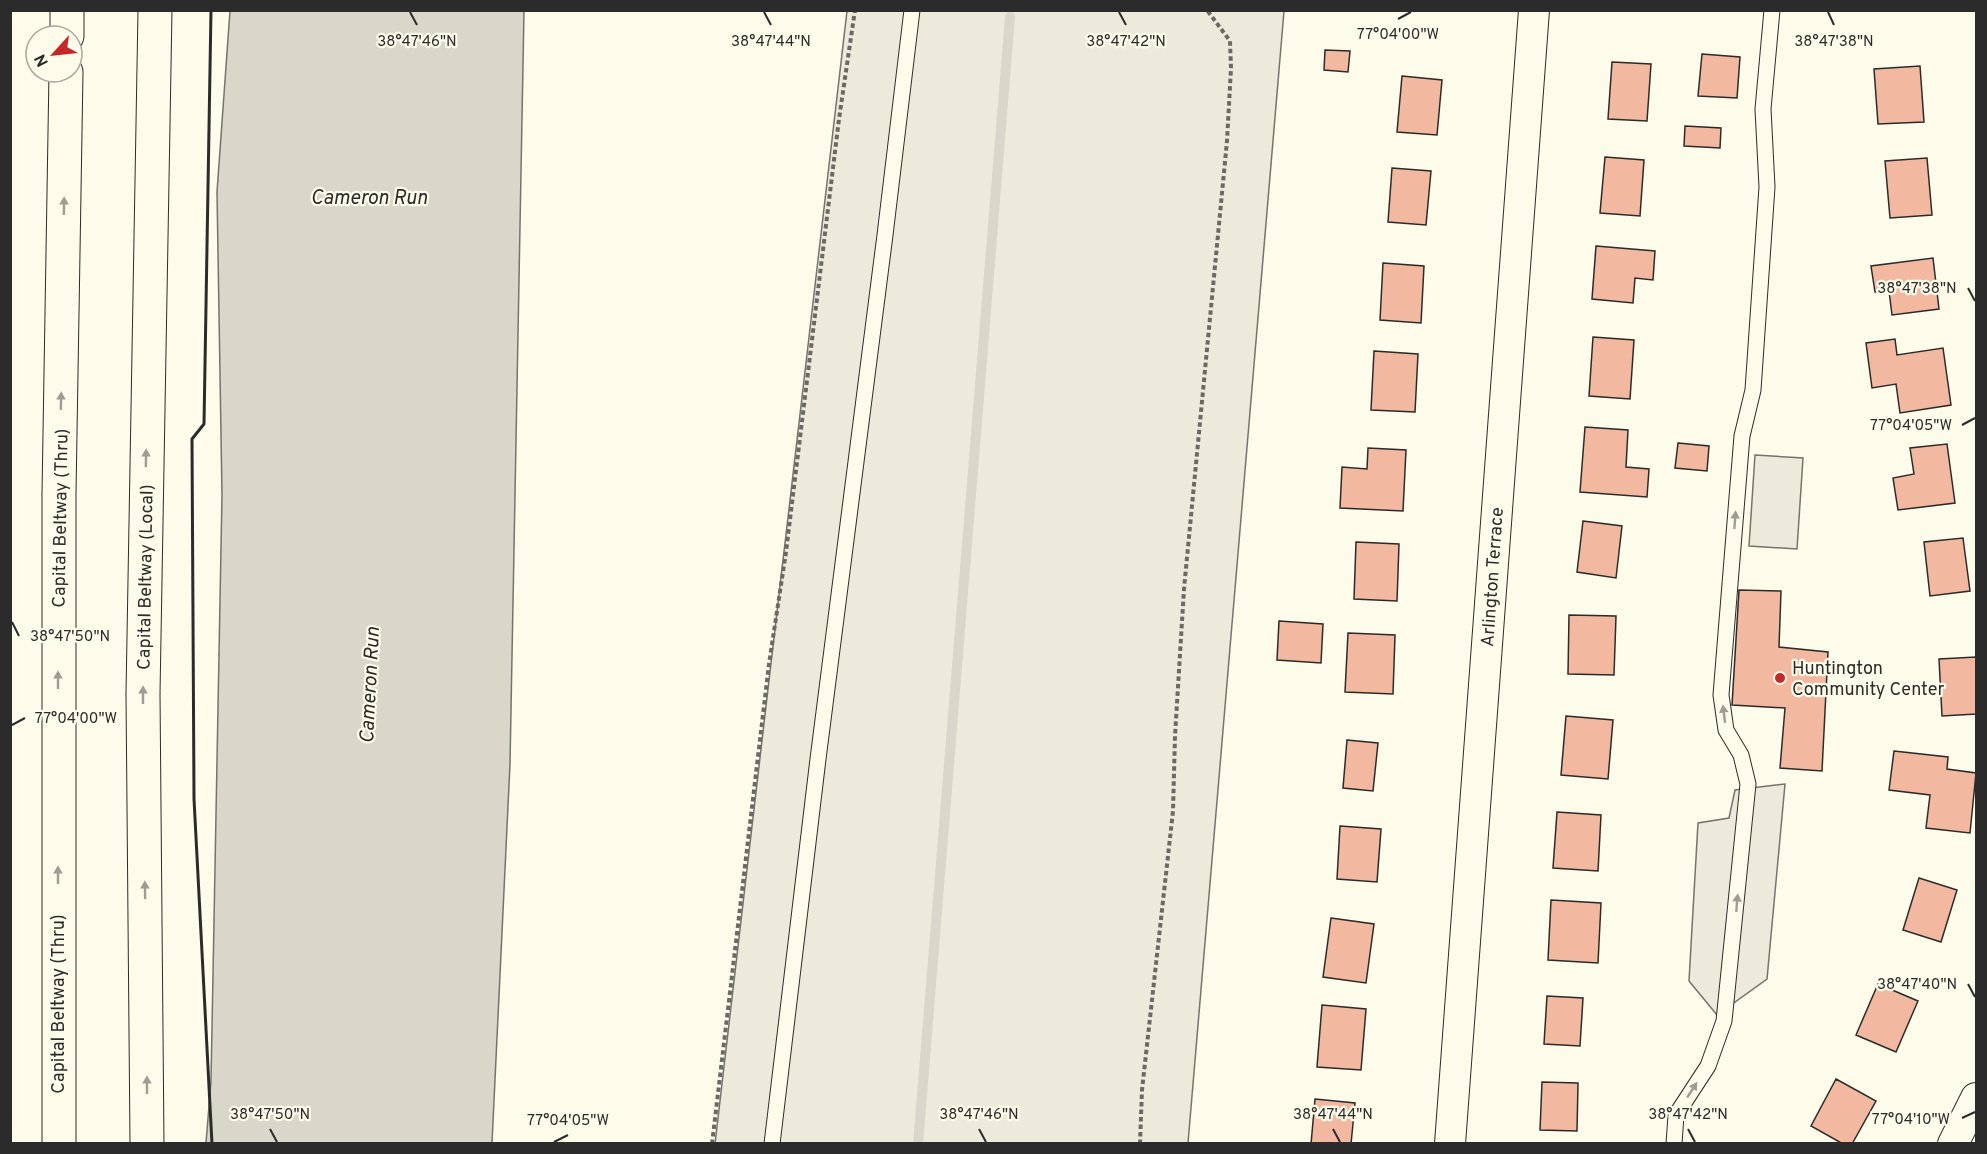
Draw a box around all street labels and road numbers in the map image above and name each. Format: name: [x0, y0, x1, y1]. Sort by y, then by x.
street label: Capital Beltway (Thru): [48, 428, 75, 608]
street label: Capital Beltway (Local): [133, 484, 160, 670]
street label: Arlington Terrace: [1477, 506, 1510, 648]
street label: Capital Beltway (Thru): [48, 914, 71, 1094]

